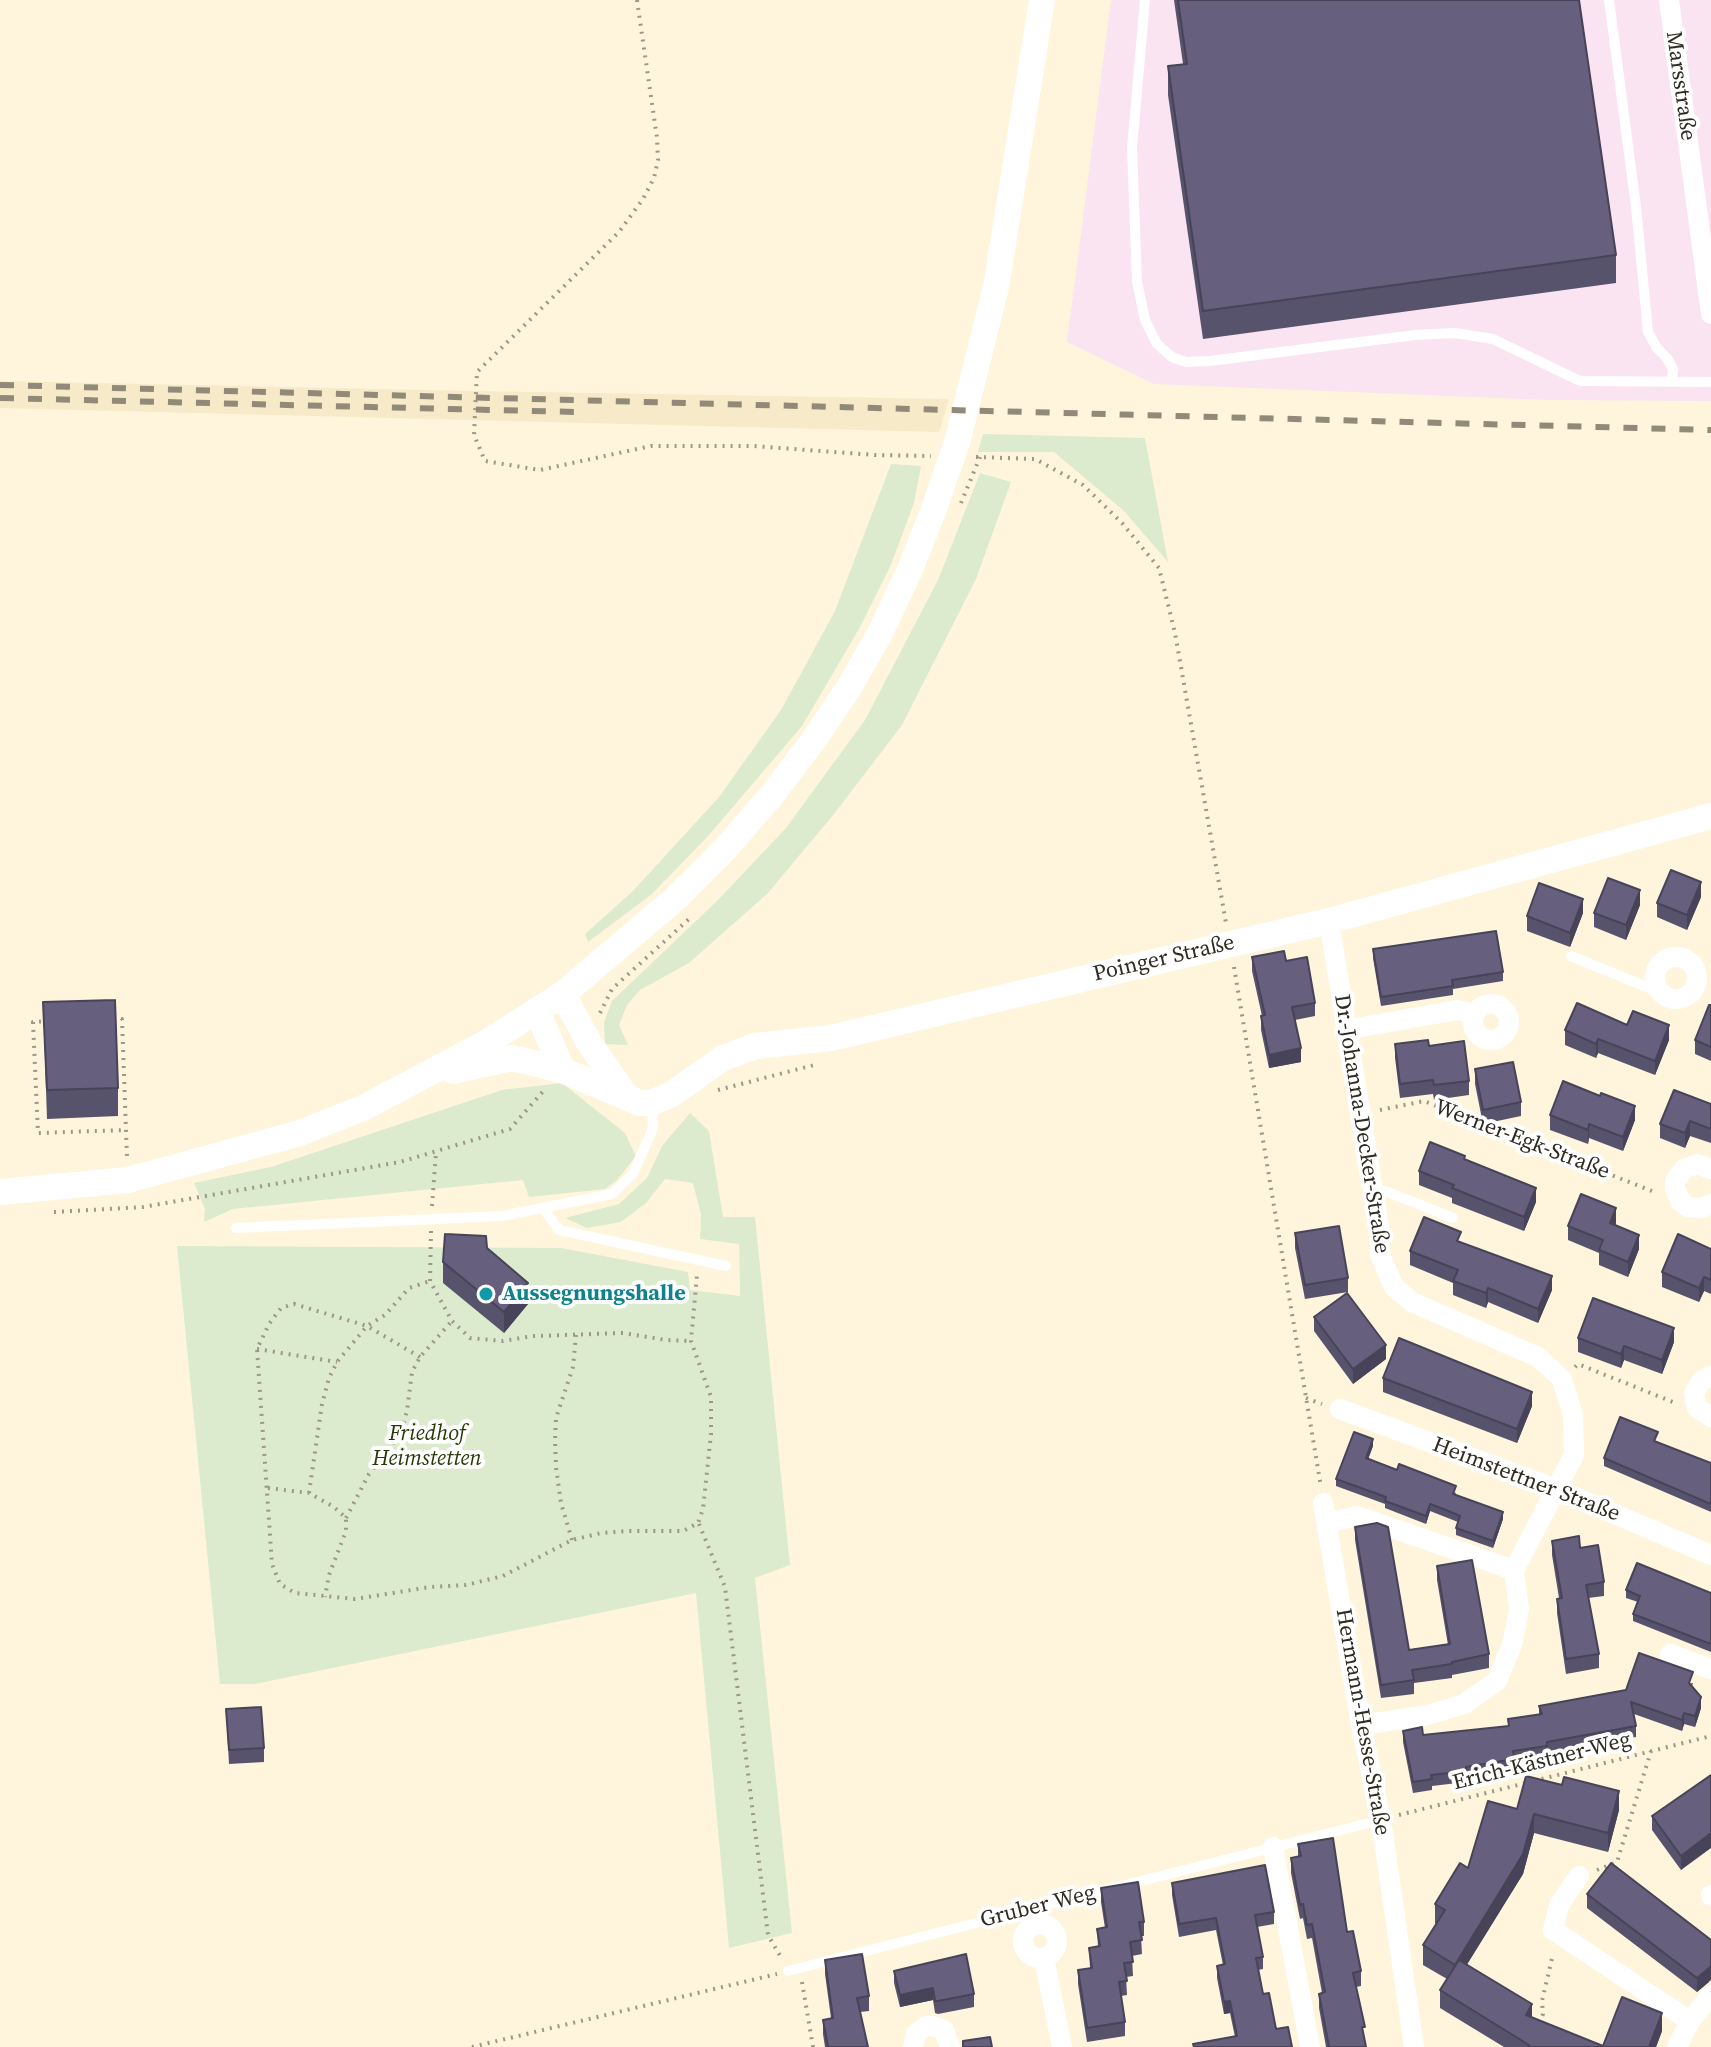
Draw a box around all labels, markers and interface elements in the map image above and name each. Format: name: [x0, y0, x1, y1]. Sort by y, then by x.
street label: Marsstraße: [1659, 30, 1701, 142]
street label: Poinger Straße: [1091, 930, 1237, 988]
street label: Dr.-Johanna-Decker-Straße: [1327, 993, 1395, 1255]
street label: Werner-Egk-Straße: [1431, 1094, 1613, 1186]
place label: Aussegnungshalle: [502, 1281, 686, 1307]
marker: Aussegnungshalle: [477, 1285, 495, 1303]
park label: Friedhof Heimstetten: [372, 1421, 482, 1472]
street label: Heimstettner Straße: [1429, 1432, 1623, 1528]
street label: Hermann-Hesse-Straße: [1329, 1606, 1395, 1838]
street label: Erich-Kästner-Weg: [1450, 1727, 1634, 1797]
street label: Gruber Weg: [978, 1880, 1098, 1934]

